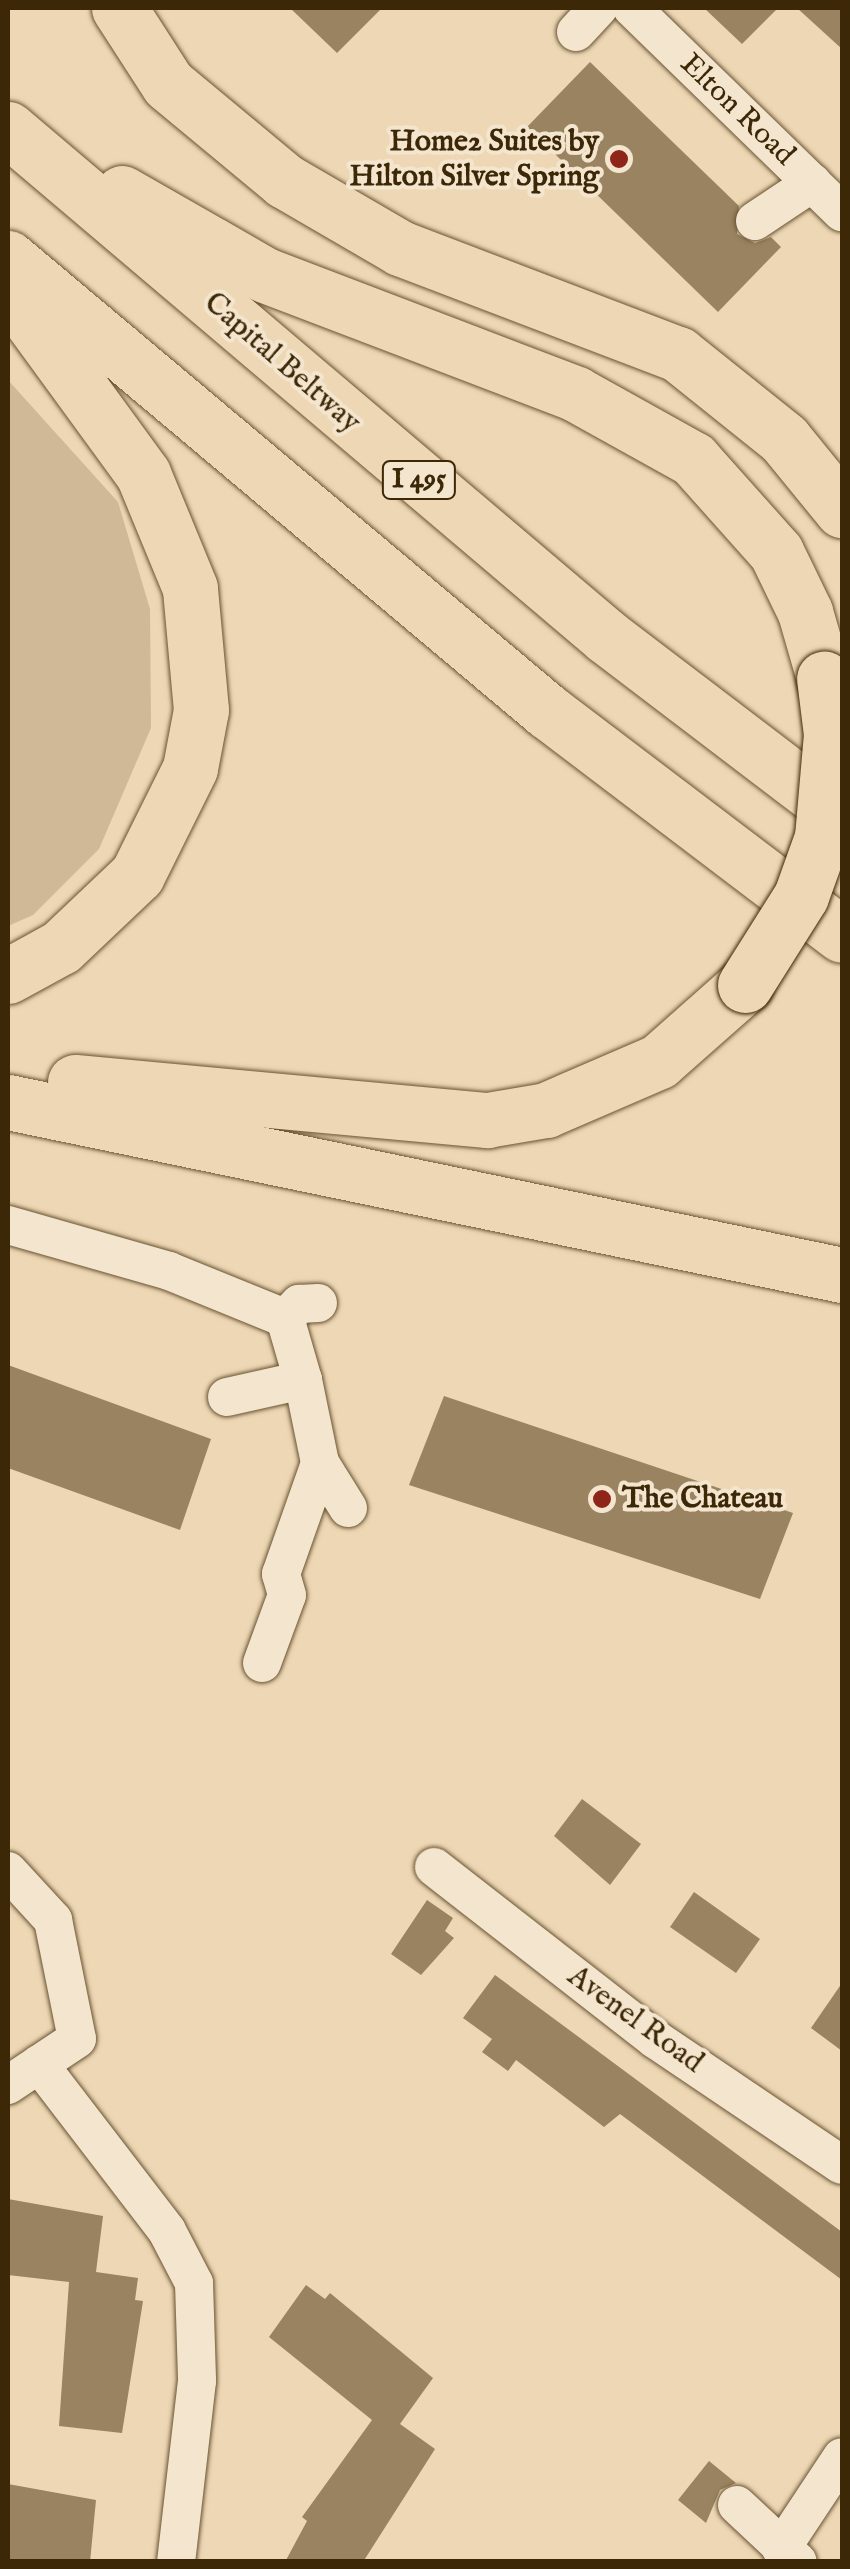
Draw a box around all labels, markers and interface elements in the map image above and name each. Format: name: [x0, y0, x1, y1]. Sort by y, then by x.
street label: Elton Road: [672, 46, 802, 174]
place label: Home2 Suites by Hilton Silver Spring: [350, 124, 599, 194]
marker: Home2 Suites by Hilton Silver Spring: [608, 148, 630, 170]
street label: Capital Beltway: [196, 285, 368, 441]
road number: I 495: [382, 457, 456, 503]
place label: The Chateau: [622, 1481, 783, 1517]
marker: The Chateau: [591, 1488, 613, 1510]
street label: Avenel Road: [560, 1959, 710, 2081]

